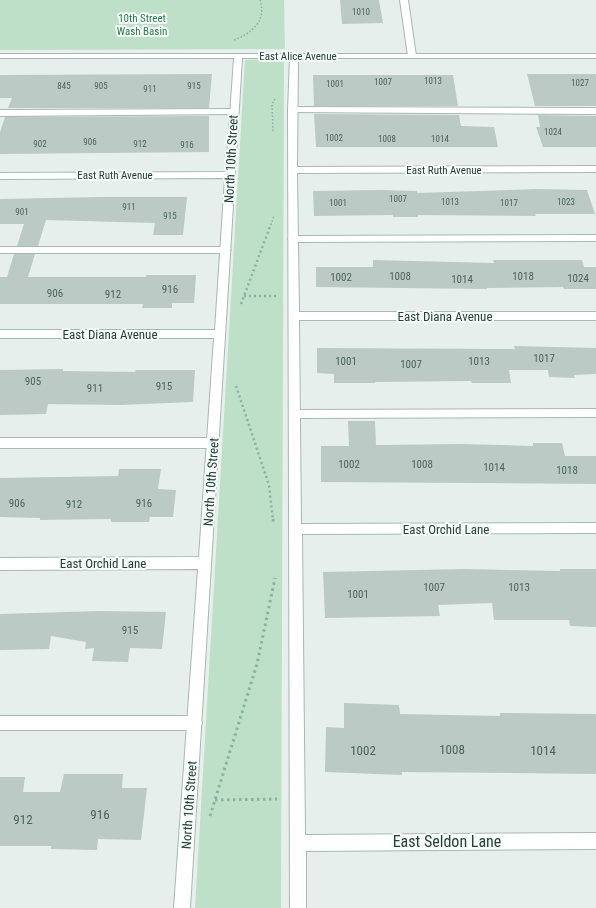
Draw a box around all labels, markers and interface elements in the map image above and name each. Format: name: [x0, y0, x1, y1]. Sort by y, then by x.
house number: 1010: [352, 7, 370, 17]
park label: 10th Street Wash Basin: [117, 12, 167, 38]
street label: East Alice Avenue: [259, 50, 337, 63]
house number: 1013: [424, 76, 442, 86]
house number: 1007: [374, 77, 392, 87]
house number: 1027: [571, 78, 589, 88]
house number: 1001: [326, 79, 344, 89]
house number: 845: [57, 81, 71, 91]
house number: 905: [94, 81, 108, 91]
house number: 915: [187, 81, 201, 91]
house number: 911: [143, 84, 157, 94]
street label: North 10th Street: [221, 114, 241, 204]
house number: 1024: [544, 127, 562, 137]
house number: 1002: [325, 133, 343, 143]
house number: 1008: [378, 134, 396, 144]
house number: 1014: [431, 134, 449, 144]
house number: 906: [83, 137, 97, 147]
house number: 902: [33, 139, 47, 149]
house number: 912: [133, 139, 147, 149]
house number: 916: [180, 140, 194, 150]
street label: East Ruth Avenue: [406, 164, 482, 177]
street label: East Ruth Avenue: [77, 169, 153, 182]
house number: 1007: [389, 194, 407, 204]
house number: 1013: [441, 197, 459, 207]
house number: 1023: [557, 197, 575, 207]
house number: 1001: [329, 198, 347, 208]
house number: 1017: [500, 198, 518, 208]
house number: 911: [122, 202, 136, 212]
house number: 901: [15, 207, 29, 217]
house number: 915: [163, 211, 177, 221]
house number: 1008: [389, 270, 411, 283]
house number: 1018: [512, 270, 534, 283]
house number: 1002: [330, 271, 352, 284]
house number: 1024: [567, 272, 589, 285]
house number: 1014: [451, 273, 473, 286]
house number: 916: [162, 283, 178, 296]
house number: 906: [47, 287, 63, 300]
house number: 912: [105, 288, 121, 301]
street label: East Diana Avenue: [397, 309, 493, 324]
street label: East Diana Avenue: [62, 327, 158, 342]
house number: 1017: [533, 352, 555, 365]
house number: 1001: [335, 355, 357, 368]
house number: 1013: [468, 355, 490, 368]
house number: 1007: [400, 358, 422, 371]
house number: 905: [25, 375, 41, 388]
house number: 915: [156, 380, 172, 393]
house number: 911: [87, 382, 103, 395]
street label: North 10th Street: [200, 437, 222, 527]
house number: 1002: [338, 458, 360, 471]
house number: 1008: [411, 458, 433, 471]
house number: 1014: [483, 461, 505, 474]
house number: 1018: [556, 464, 578, 477]
house number: 906: [9, 497, 25, 510]
house number: 916: [136, 497, 152, 510]
house number: 912: [66, 498, 82, 511]
street label: East Orchid Lane: [403, 522, 489, 537]
street label: East Orchid Lane: [60, 556, 146, 571]
house number: 1007: [423, 581, 445, 594]
house number: 1013: [508, 581, 530, 594]
house number: 1001: [347, 588, 369, 601]
house number: 915: [122, 624, 138, 637]
house number: 1008: [439, 742, 465, 757]
house number: 1002: [350, 743, 376, 758]
house number: 1014: [530, 743, 556, 758]
street label: North 10th Street: [178, 760, 200, 850]
house number: 916: [90, 807, 110, 822]
house number: 912: [13, 812, 33, 827]
street label: East Seldon Lane: [393, 832, 501, 851]

